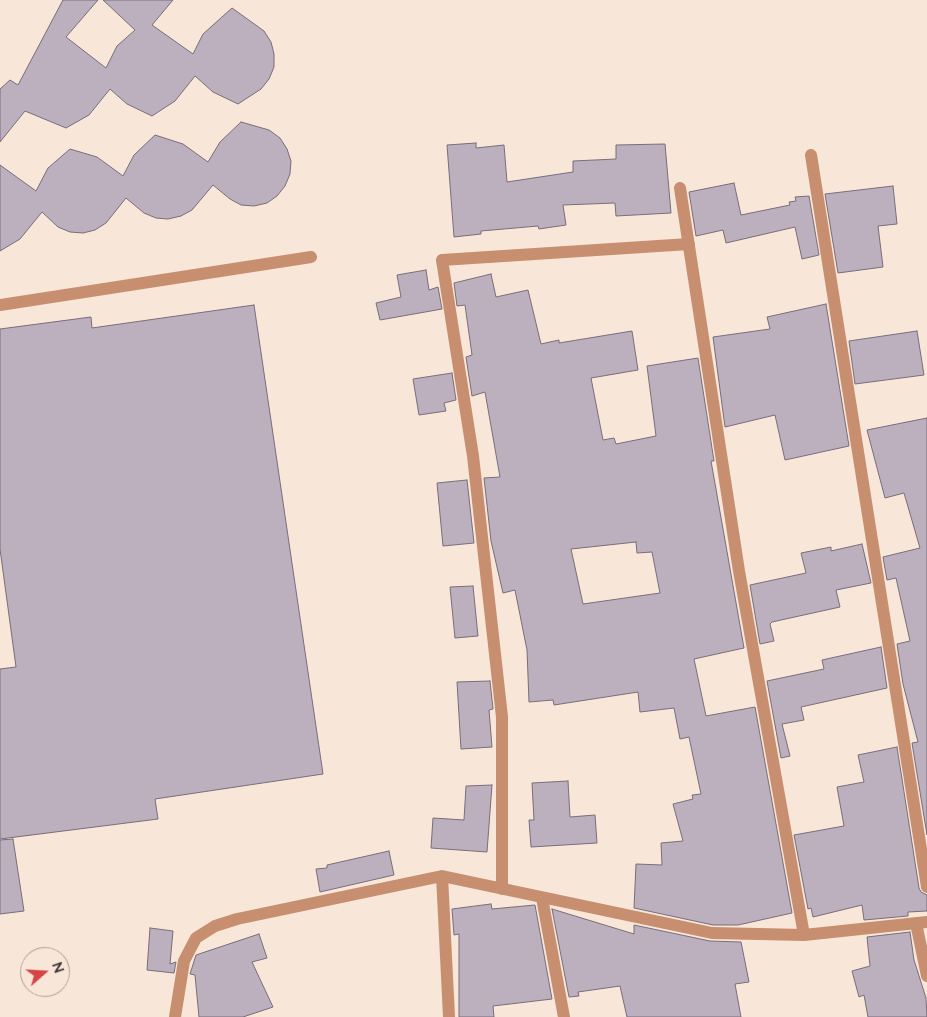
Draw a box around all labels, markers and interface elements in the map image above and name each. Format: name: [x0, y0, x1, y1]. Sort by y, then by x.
north arrow: [20, 947, 70, 997]
text: N: [48, 960, 68, 975]

